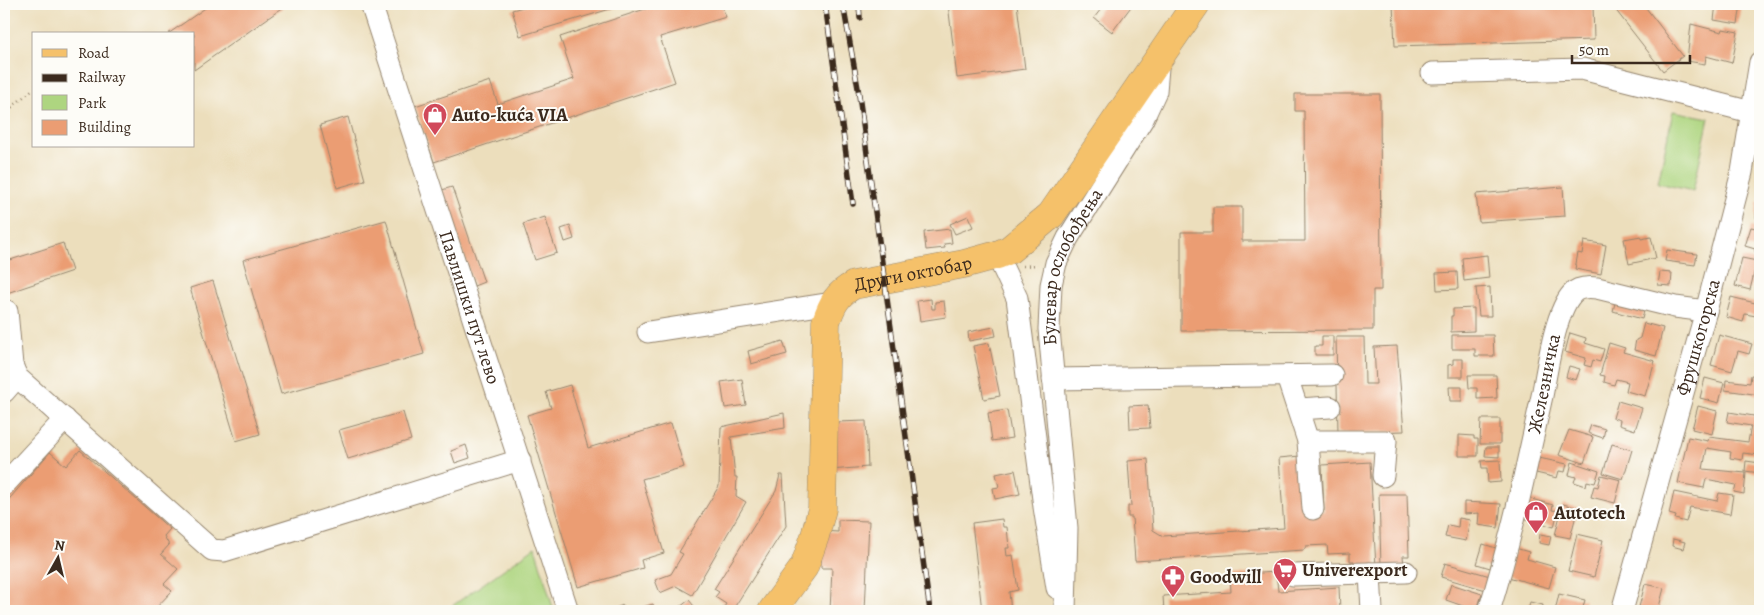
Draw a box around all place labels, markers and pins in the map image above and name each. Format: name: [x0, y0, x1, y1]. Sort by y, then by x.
shop icon: Auto-kuća VIA: [422, 102, 448, 136]
place label: Auto-kuća VIA: [451, 102, 569, 128]
shop icon: Autotech: [1523, 500, 1549, 534]
place label: Autotech: [1553, 500, 1626, 526]
supermarket icon: Univerexport: [1272, 557, 1298, 591]
place label: Univerexport: [1302, 557, 1408, 583]
pharmacy icon: Goodwill: [1160, 564, 1186, 598]
place label: Goodwill: [1190, 564, 1262, 590]

